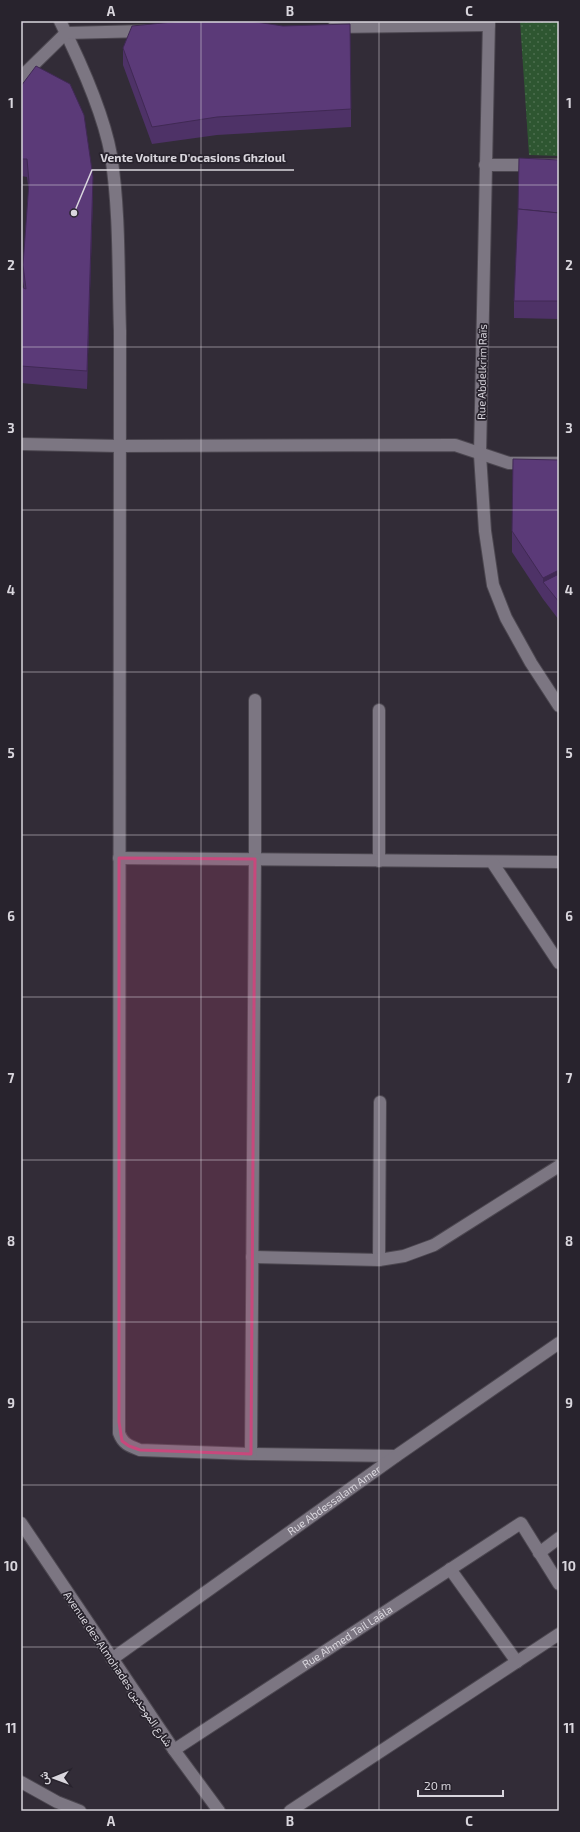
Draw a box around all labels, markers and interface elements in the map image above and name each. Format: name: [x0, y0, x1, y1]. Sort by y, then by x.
text: A: [107, 3, 116, 19]
text: B: [286, 3, 294, 19]
text: C: [465, 3, 473, 19]
text: 1: [8, 95, 14, 111]
text: 1: [566, 95, 572, 111]
callout: Vente Voiture D'ocasions Ghzioul: [92, 146, 294, 170]
text: Vente Voiture D'ocasions Ghzioul: [100, 150, 286, 164]
text: 2: [7, 257, 15, 273]
text: 2: [565, 257, 573, 273]
street label: Rue Abdelkrim Raïs: [474, 324, 489, 420]
text: 3: [7, 420, 15, 436]
text: 3: [565, 420, 573, 436]
text: 4: [7, 582, 15, 598]
text: 4: [565, 582, 573, 598]
text: 5: [7, 745, 15, 761]
text: 5: [565, 745, 573, 761]
text: 6: [7, 908, 15, 924]
text: 6: [565, 908, 573, 924]
text: 7: [8, 1070, 15, 1086]
text: 7: [566, 1070, 573, 1086]
text: 8: [7, 1233, 15, 1249]
text: 8: [565, 1233, 573, 1249]
text: 9: [7, 1395, 15, 1411]
text: 9: [565, 1395, 573, 1411]
street label: Rue Abdessalam Amer: [285, 1462, 384, 1538]
text: 10: [4, 1558, 18, 1574]
text: 10: [562, 1558, 576, 1574]
street label: Avenue des Almohades شارع الموحدين: [60, 1589, 176, 1750]
street label: Rue Ahmed Tail Laâla: [299, 1602, 395, 1671]
text: 11: [5, 1720, 17, 1736]
text: 11: [563, 1720, 575, 1736]
north arrow: [34, 1758, 74, 1798]
text: ش: [37, 1771, 51, 1785]
scale bar: [418, 1772, 503, 1798]
text: 20 m: [424, 1778, 451, 1792]
text: A: [107, 1813, 116, 1829]
text: B: [286, 1813, 294, 1829]
text: C: [465, 1813, 473, 1829]

